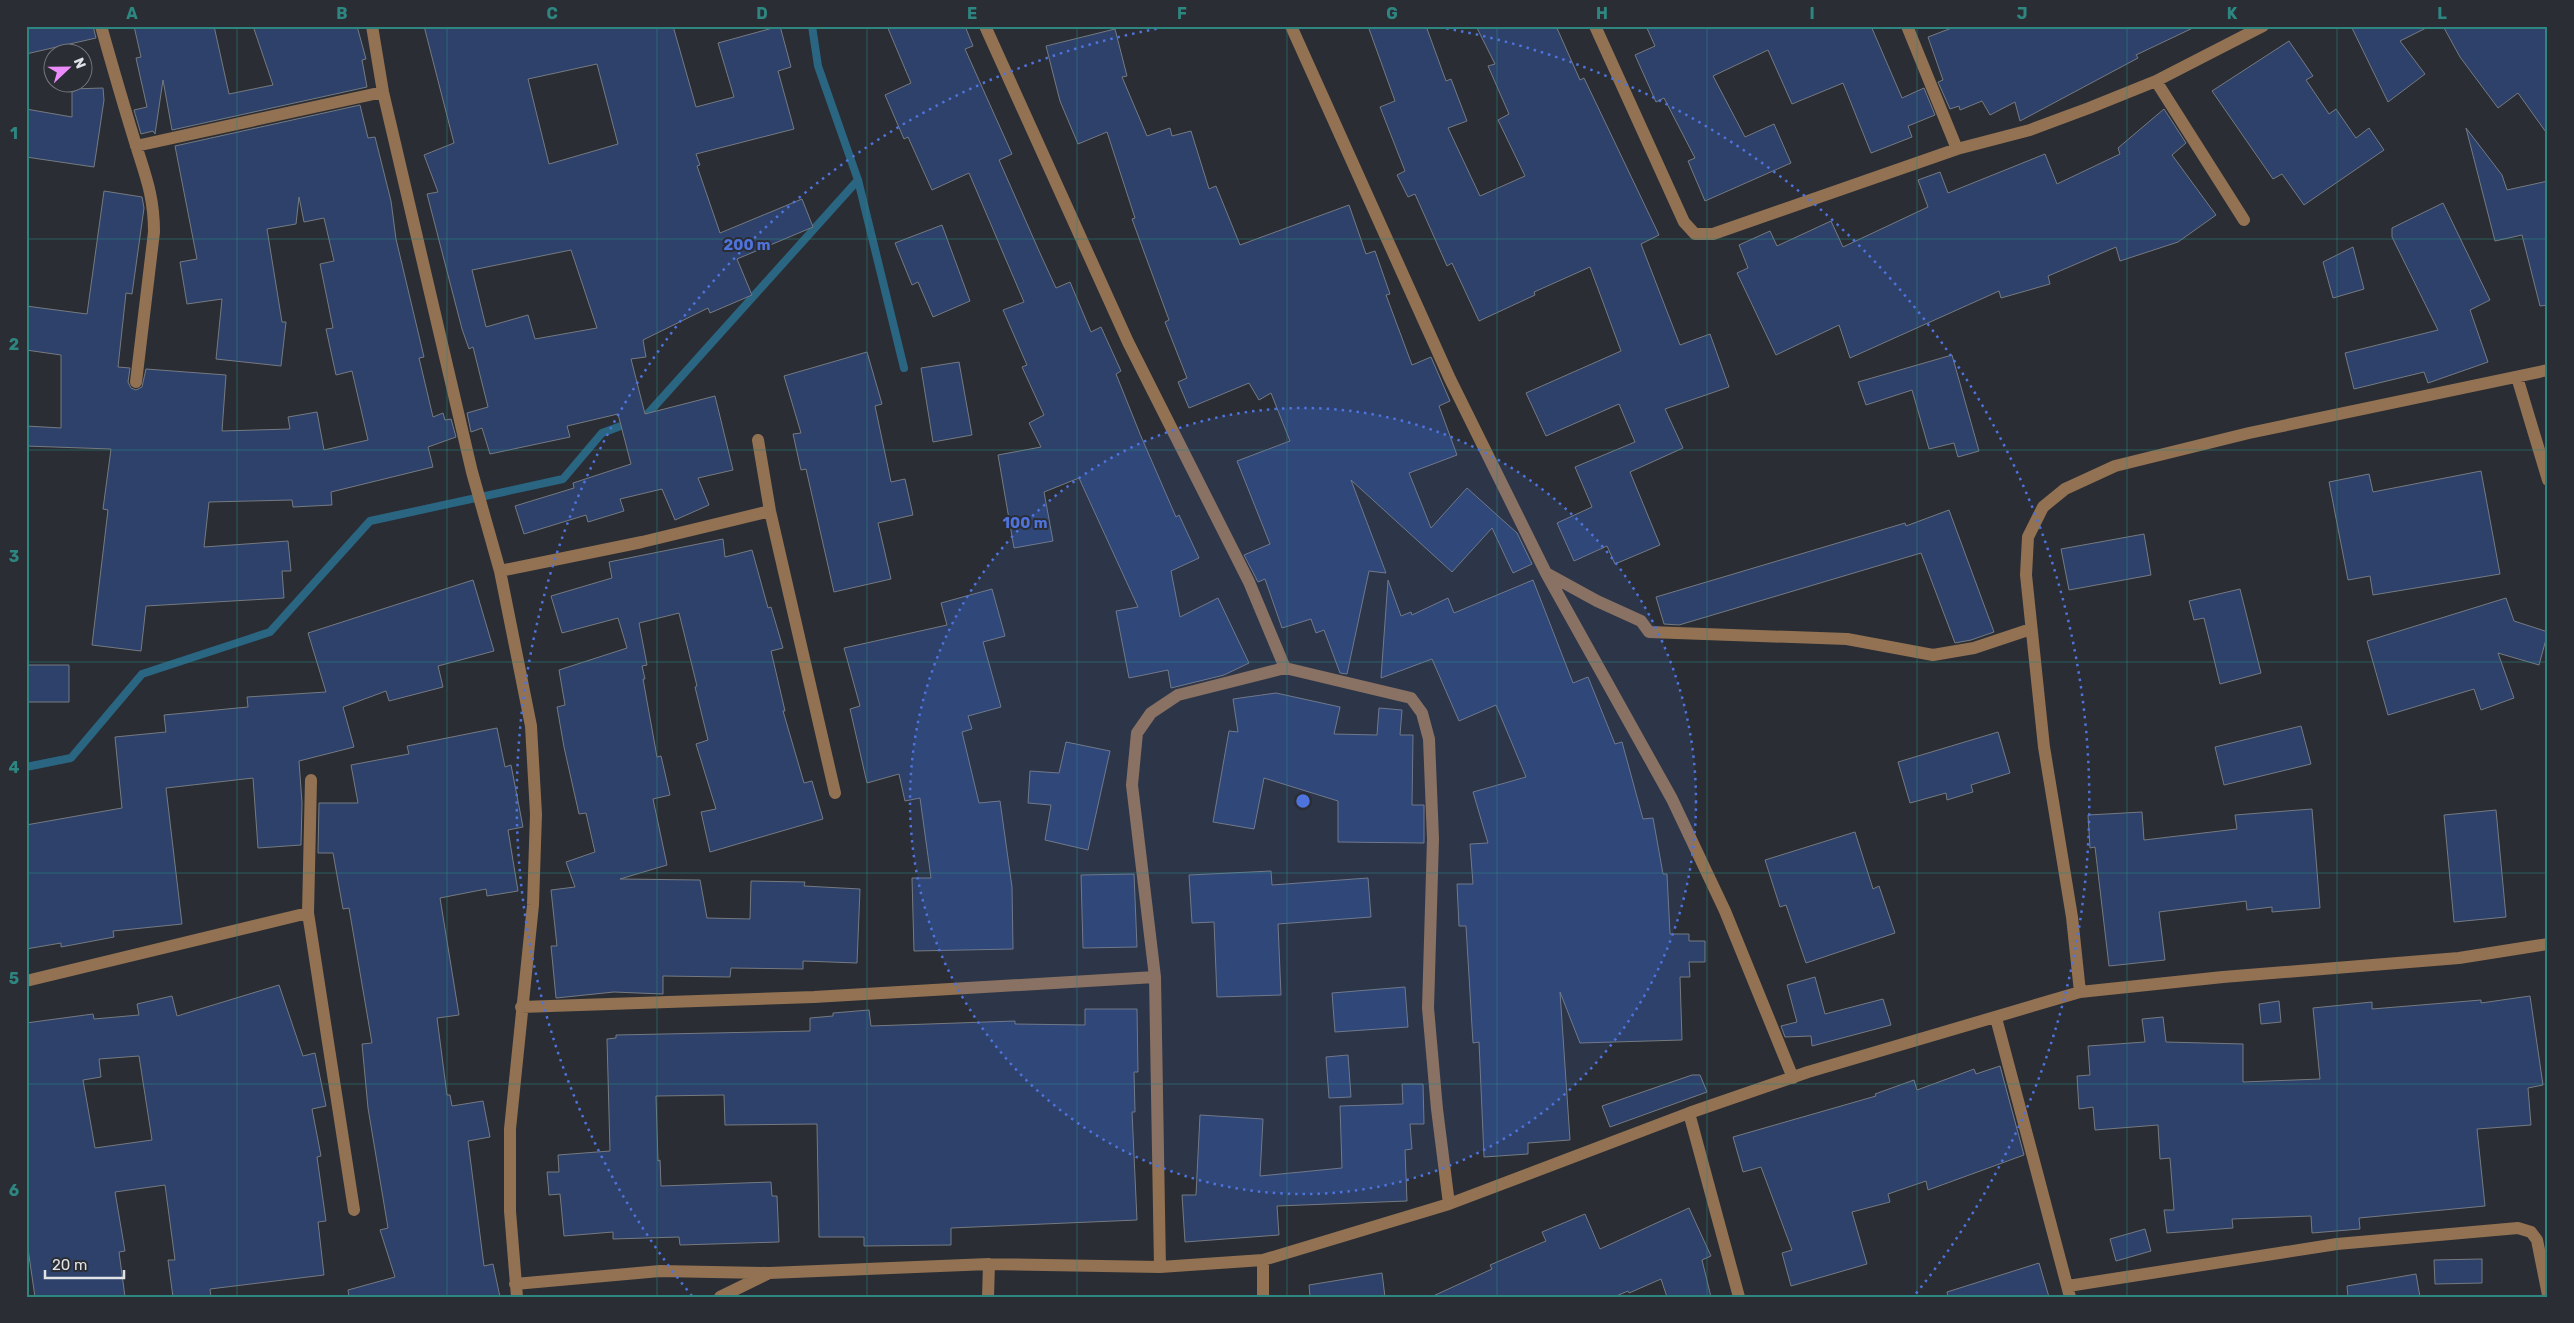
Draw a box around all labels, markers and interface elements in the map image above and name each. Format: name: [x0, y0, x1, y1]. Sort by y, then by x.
text: A: [126, 4, 138, 23]
text: B: [336, 4, 348, 23]
text: C: [546, 4, 558, 23]
text: D: [756, 4, 768, 23]
text: E: [967, 4, 977, 23]
text: F: [1177, 4, 1187, 23]
text: G: [1386, 4, 1398, 23]
text: H: [1596, 4, 1608, 23]
text: I: [1809, 4, 1815, 23]
text: J: [2017, 4, 2027, 23]
text: K: [2227, 4, 2238, 23]
text: L: [2437, 4, 2447, 23]
north arrow: [42, 42, 92, 92]
text: N: [70, 55, 89, 71]
text: 1: [10, 124, 18, 143]
text: 200 m: [723, 236, 771, 254]
text: 2: [9, 335, 19, 354]
text: 100 m: [1003, 514, 1047, 532]
text: 3: [9, 547, 19, 566]
text: 4: [9, 758, 20, 777]
centre of rings: [1294, 792, 1312, 810]
text: 5: [9, 969, 19, 988]
text: 6: [9, 1181, 19, 1200]
scale bar: [45, 1248, 124, 1280]
text: 20 m: [52, 1256, 87, 1274]

